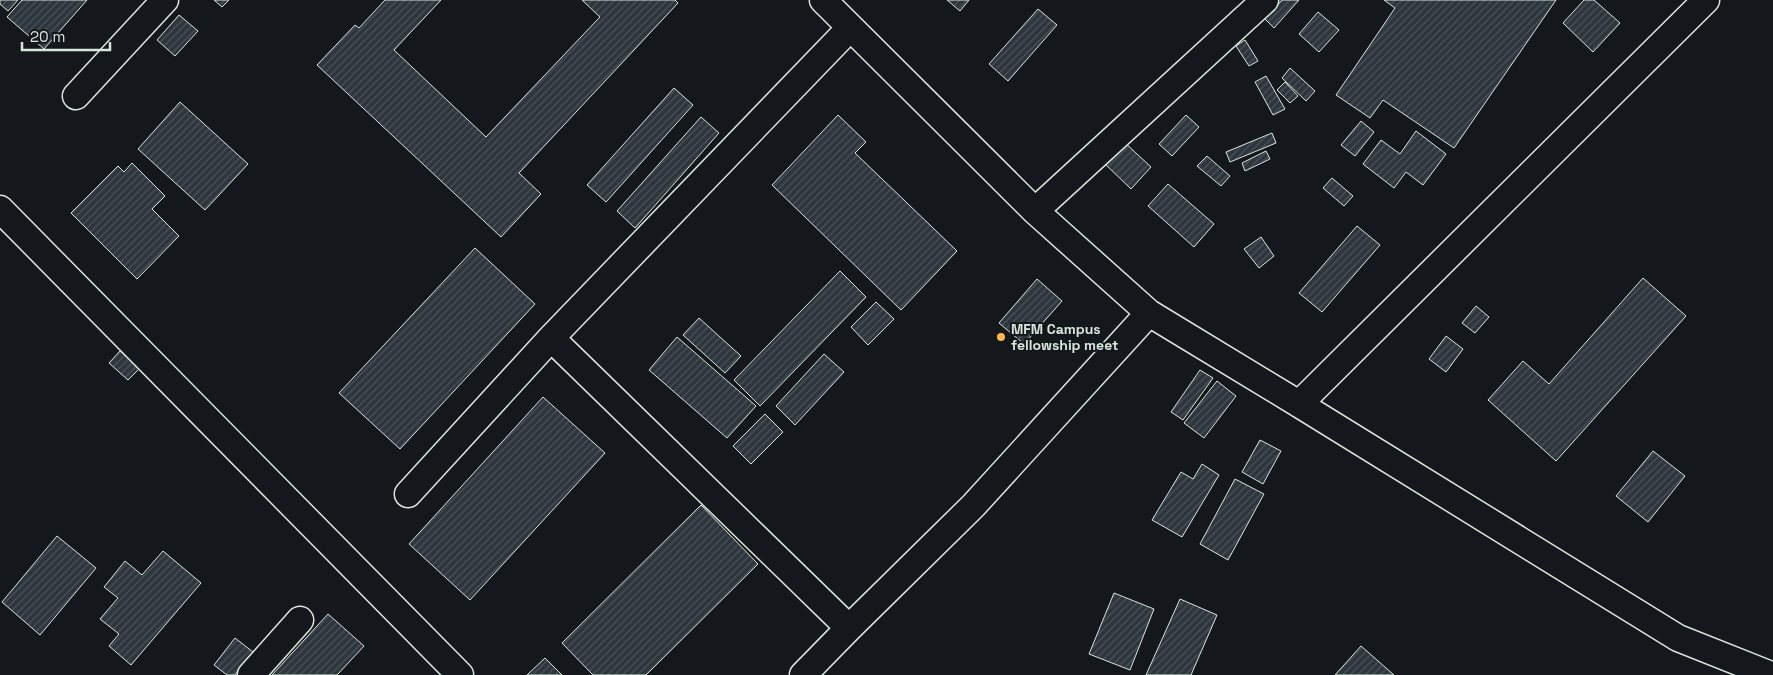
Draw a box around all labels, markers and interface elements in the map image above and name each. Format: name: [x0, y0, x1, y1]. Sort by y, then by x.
scale bar: [22, 20, 110, 52]
text: 20 m: [30, 27, 65, 46]
place label: MFM Campus fellowship meet: [1011, 320, 1118, 354]
marker: MFM Campus fellowship meet: [995, 331, 1007, 343]

